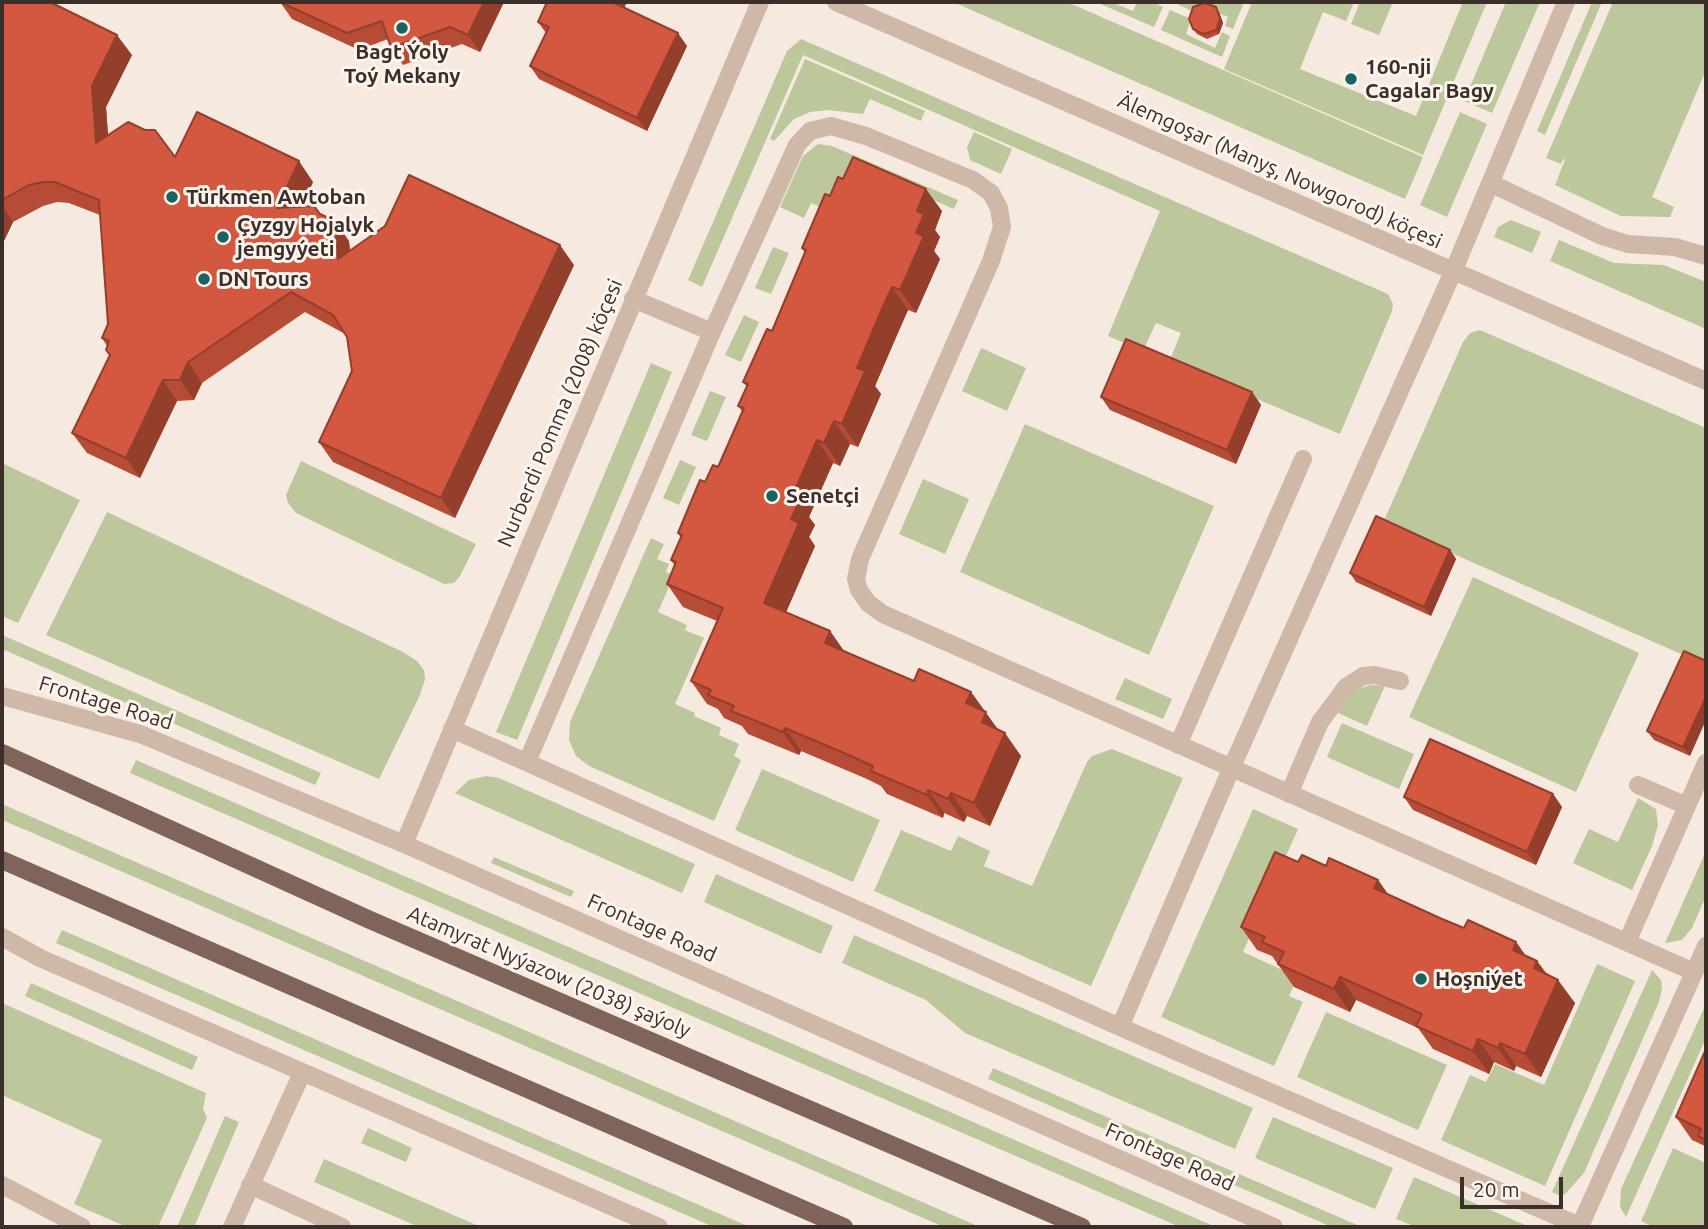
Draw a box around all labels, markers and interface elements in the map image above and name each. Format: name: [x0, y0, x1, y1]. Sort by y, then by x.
marker: Bagt Ýoly Toý Mekany: [394, 20, 410, 36]
place label: Bagt Ýoly Toý Mekany: [344, 39, 460, 89]
place label: 160-nji Cagalar Bagy: [1365, 54, 1494, 104]
marker: 160-nji Cagalar Bagy: [1343, 71, 1359, 87]
street label: Älemgoşar (Manyş, Nowgorod) köçesi: [1114, 88, 1446, 254]
place label: Türkmen Awtoban: [186, 184, 366, 210]
marker: Türkmen Awtoban: [164, 189, 180, 205]
place label: Çyzgy Hojalyk jemgyýeti: [237, 212, 374, 262]
marker: Çyzgy Hojalyk jemgyýeti: [215, 229, 231, 245]
place label: DN Tours: [218, 266, 309, 292]
marker: DN Tours: [196, 271, 212, 287]
street label: Nurberdi Pomma (2008) köçesi: [492, 275, 628, 551]
place label: Senetçi: [786, 483, 859, 509]
marker: Senetçi: [764, 488, 780, 504]
street label: Frontage Road: [36, 671, 176, 735]
street label: Frontage Road: [583, 888, 721, 968]
street label: Atamyrat Nyýazow (2038) şaýoly: [404, 901, 694, 1043]
place label: Hoşniýet: [1435, 966, 1523, 992]
marker: Hoşniýet: [1413, 971, 1429, 987]
street label: Frontage Road: [1101, 1117, 1239, 1197]
scale bar: [1463, 1162, 1566, 1206]
text: 20 m: [1473, 1177, 1520, 1201]

